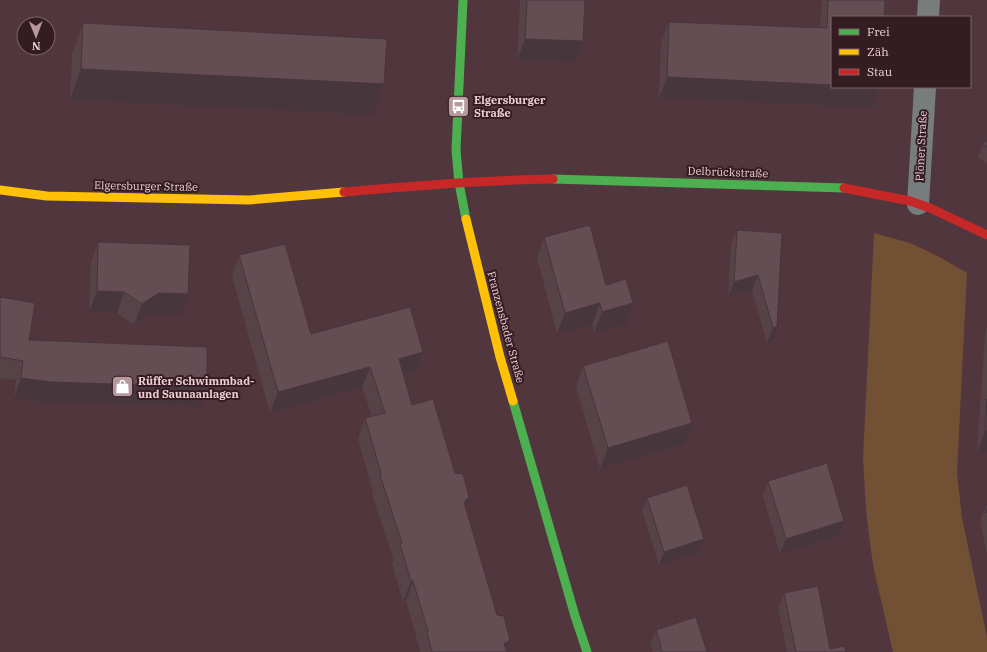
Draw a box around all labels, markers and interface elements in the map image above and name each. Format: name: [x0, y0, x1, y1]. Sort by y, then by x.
north arrow: [16, 16, 56, 56]
legend: [831, 16, 971, 88]
text: Frei: [867, 24, 890, 39]
text: N: [31, 39, 41, 53]
text: Zäh: [867, 44, 889, 59]
text: Stau: [867, 64, 893, 79]
bus stop icon: Elgersburger Straße: [445, 93, 471, 119]
place label: Elgersburger Straße: [474, 93, 546, 120]
street label: Plöner Straße: [912, 110, 930, 182]
street label: Delbrückstraße: [688, 164, 769, 180]
street label: Elgersburger Straße: [94, 178, 198, 194]
street label: Franzensbader Straße: [484, 270, 528, 385]
shop icon: Rüffer Schwimmbad- und Saunaanlagen: [109, 374, 135, 400]
place label: Rüffer Schwimmbad- und Saunaanlagen: [138, 374, 254, 401]

